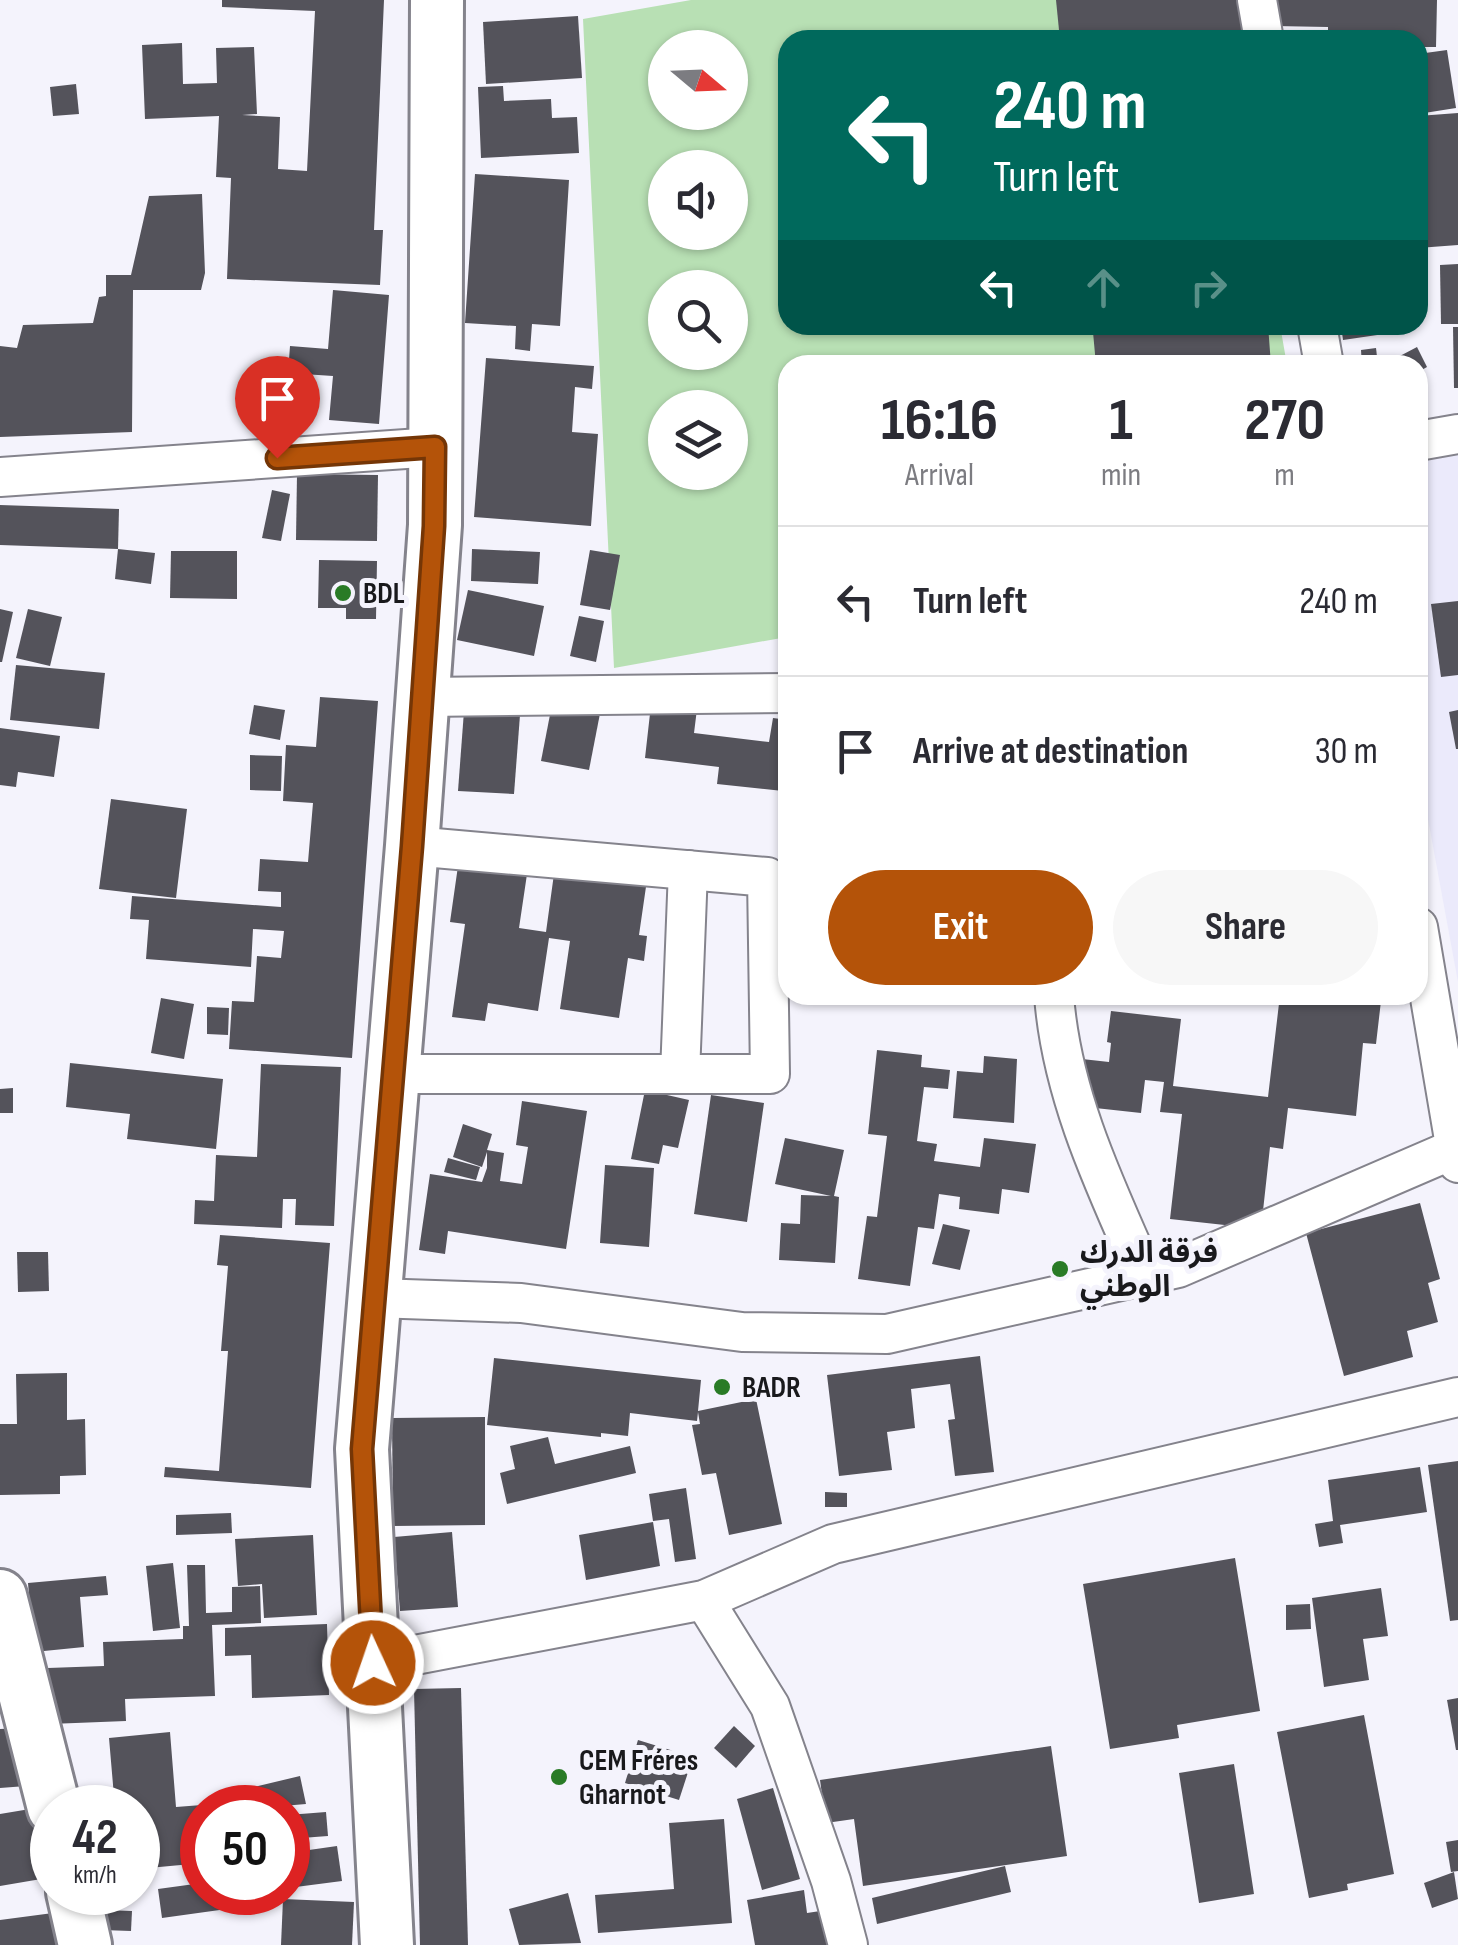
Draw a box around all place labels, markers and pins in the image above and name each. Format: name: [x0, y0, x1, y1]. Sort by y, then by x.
pin: [235, 356, 320, 459]
place label: BDL: [363, 576, 405, 612]
marker: BDL: [332, 582, 354, 604]
place label: فرقة الدرك الوطني: [1080, 1235, 1218, 1310]
marker: فرقة الدرك الوطني: [1049, 1258, 1071, 1280]
place label: BADR: [742, 1370, 801, 1406]
marker: BADR: [711, 1376, 733, 1398]
place label: CEM Fréres Gharnot: [579, 1743, 698, 1813]
marker: CEM Fréres Gharnot: [548, 1766, 570, 1788]

